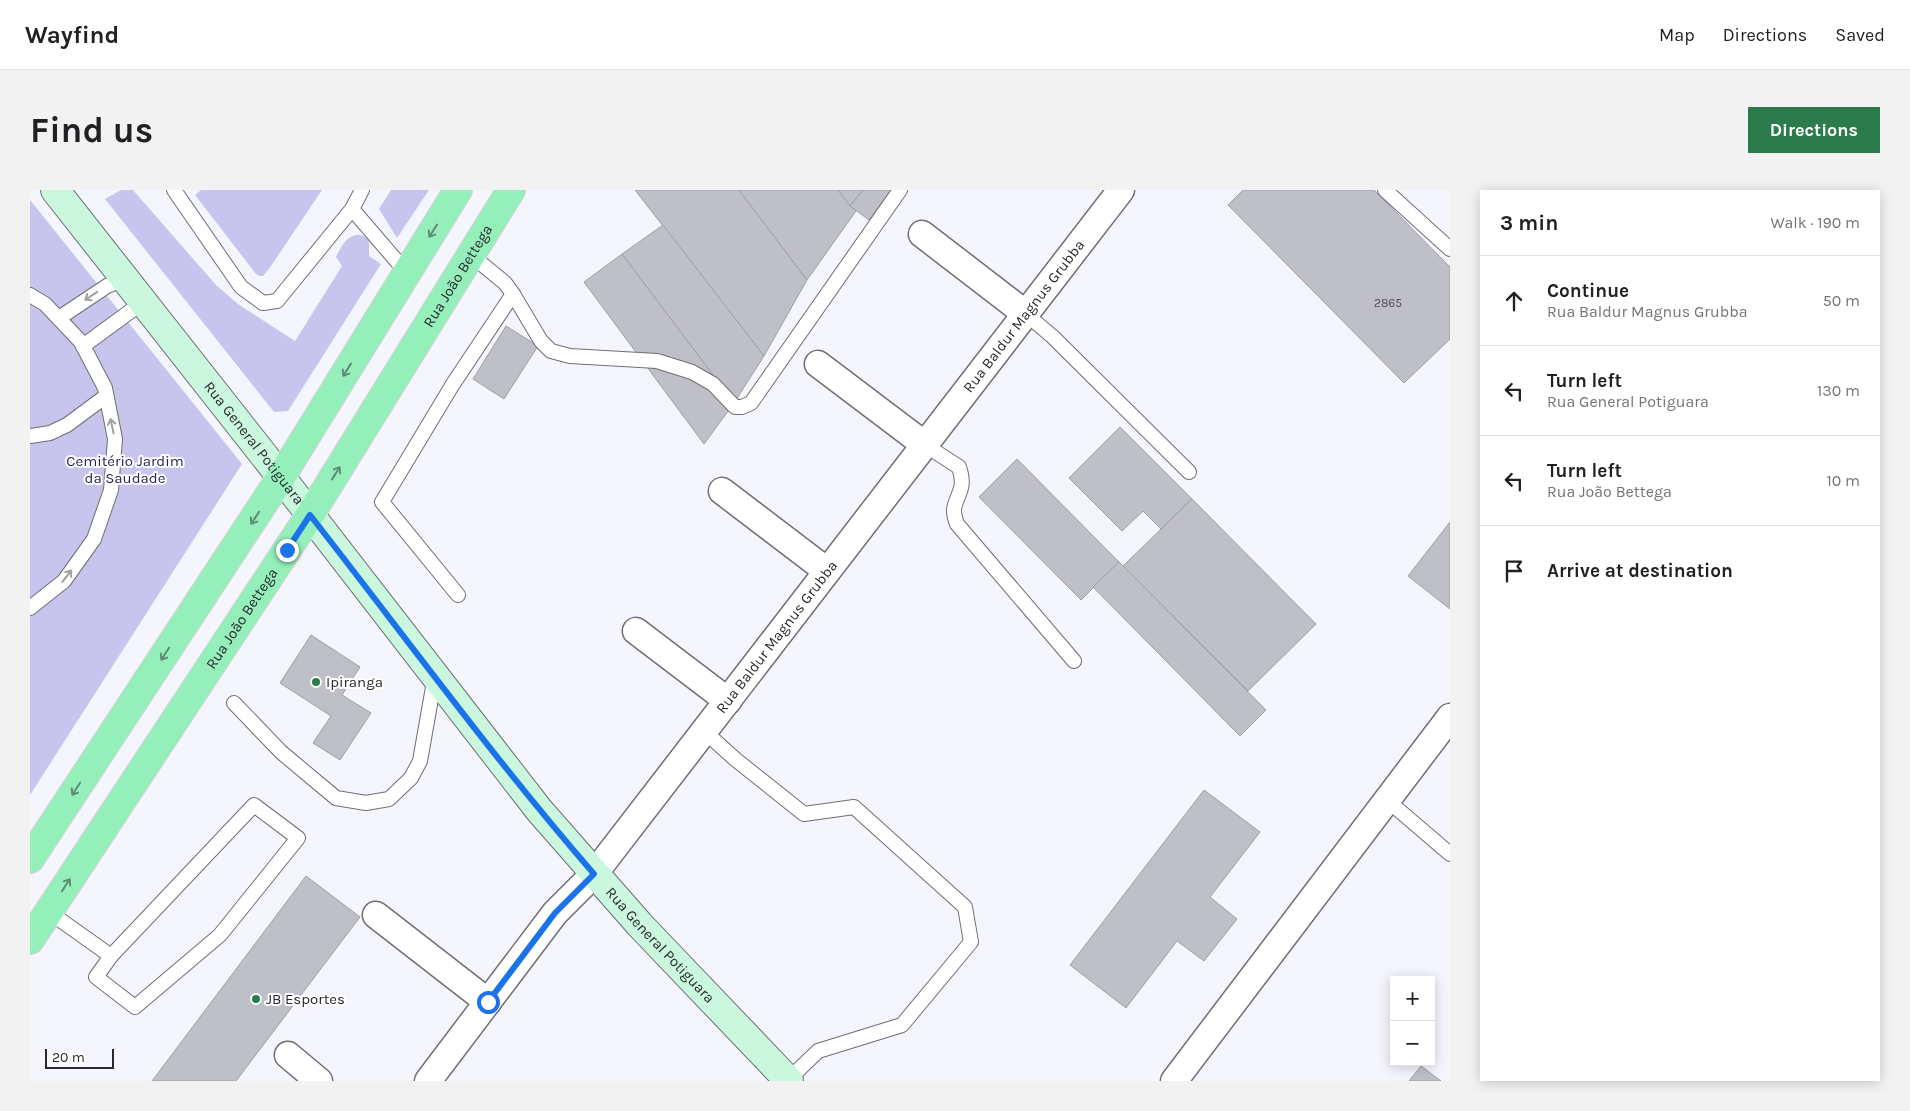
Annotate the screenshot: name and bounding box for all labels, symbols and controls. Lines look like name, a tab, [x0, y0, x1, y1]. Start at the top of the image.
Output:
text: Wayfind	[25, 21, 119, 49]
text: Map	[1659, 24, 1695, 46]
text: Directions	[1723, 24, 1807, 46]
text: Saved	[1835, 24, 1885, 46]
button: Directions	[1748, 107, 1880, 153]
text: Find us	[30, 110, 153, 151]
text: 3 min	[1500, 211, 1558, 235]
text: Walk · 190 m	[1771, 213, 1860, 232]
street label: Rua João Bettega	[419, 221, 496, 331]
one-way arrow	[427, 224, 437, 238]
street label: Rua Baldur Magnus Grubba	[959, 236, 1088, 396]
text: Continue	[1547, 280, 1629, 302]
icon: ahead	[1500, 287, 1528, 315]
one-way arrow	[84, 291, 98, 302]
text: 50 m	[1823, 291, 1860, 310]
house number: 2865	[1374, 296, 1402, 310]
text: Rua Baldur Magnus Grubba	[1547, 302, 1748, 321]
one-way arrow	[342, 362, 352, 376]
text: Turn left	[1547, 370, 1622, 392]
icon: left	[1500, 377, 1528, 405]
street label: Rua General Potiguara	[200, 378, 308, 508]
text: 130 m	[1817, 381, 1860, 400]
text: Rua General Potiguara	[1547, 392, 1709, 411]
one-way arrow	[107, 419, 117, 435]
park label: Cemitério Jardim da Saudade	[66, 452, 184, 487]
text: Turn left	[1547, 460, 1622, 482]
one-way arrow	[331, 467, 341, 481]
icon: left	[1500, 467, 1528, 495]
text: 10 m	[1826, 471, 1860, 490]
text: Rua João Bettega	[1547, 482, 1672, 501]
one-way arrow	[249, 511, 260, 525]
route end	[276, 539, 299, 562]
street label: Rua Baldur Magnus Grubba	[712, 557, 841, 717]
icon: arrive	[1500, 557, 1528, 585]
text: Arrive at destination	[1547, 560, 1733, 582]
street label: Rua João Bettega	[202, 565, 282, 672]
one-way arrow	[61, 570, 72, 583]
one-way arrow	[160, 646, 170, 660]
place label: Ipiranga	[326, 673, 383, 691]
marker: Ipiranga	[310, 676, 322, 688]
one-way arrow	[71, 782, 81, 796]
one-way arrow	[61, 878, 72, 892]
street label: Rua General Potiguara	[602, 883, 719, 1007]
map controls	[1390, 976, 1435, 1066]
button: +	[1390, 976, 1435, 1021]
place label: JB Esportes	[266, 990, 345, 1008]
route start	[477, 991, 500, 1014]
marker: JB Esportes	[250, 993, 262, 1005]
button: −	[1390, 1021, 1435, 1066]
scale bar	[45, 1046, 114, 1069]
text: 20 m	[52, 1049, 85, 1066]

